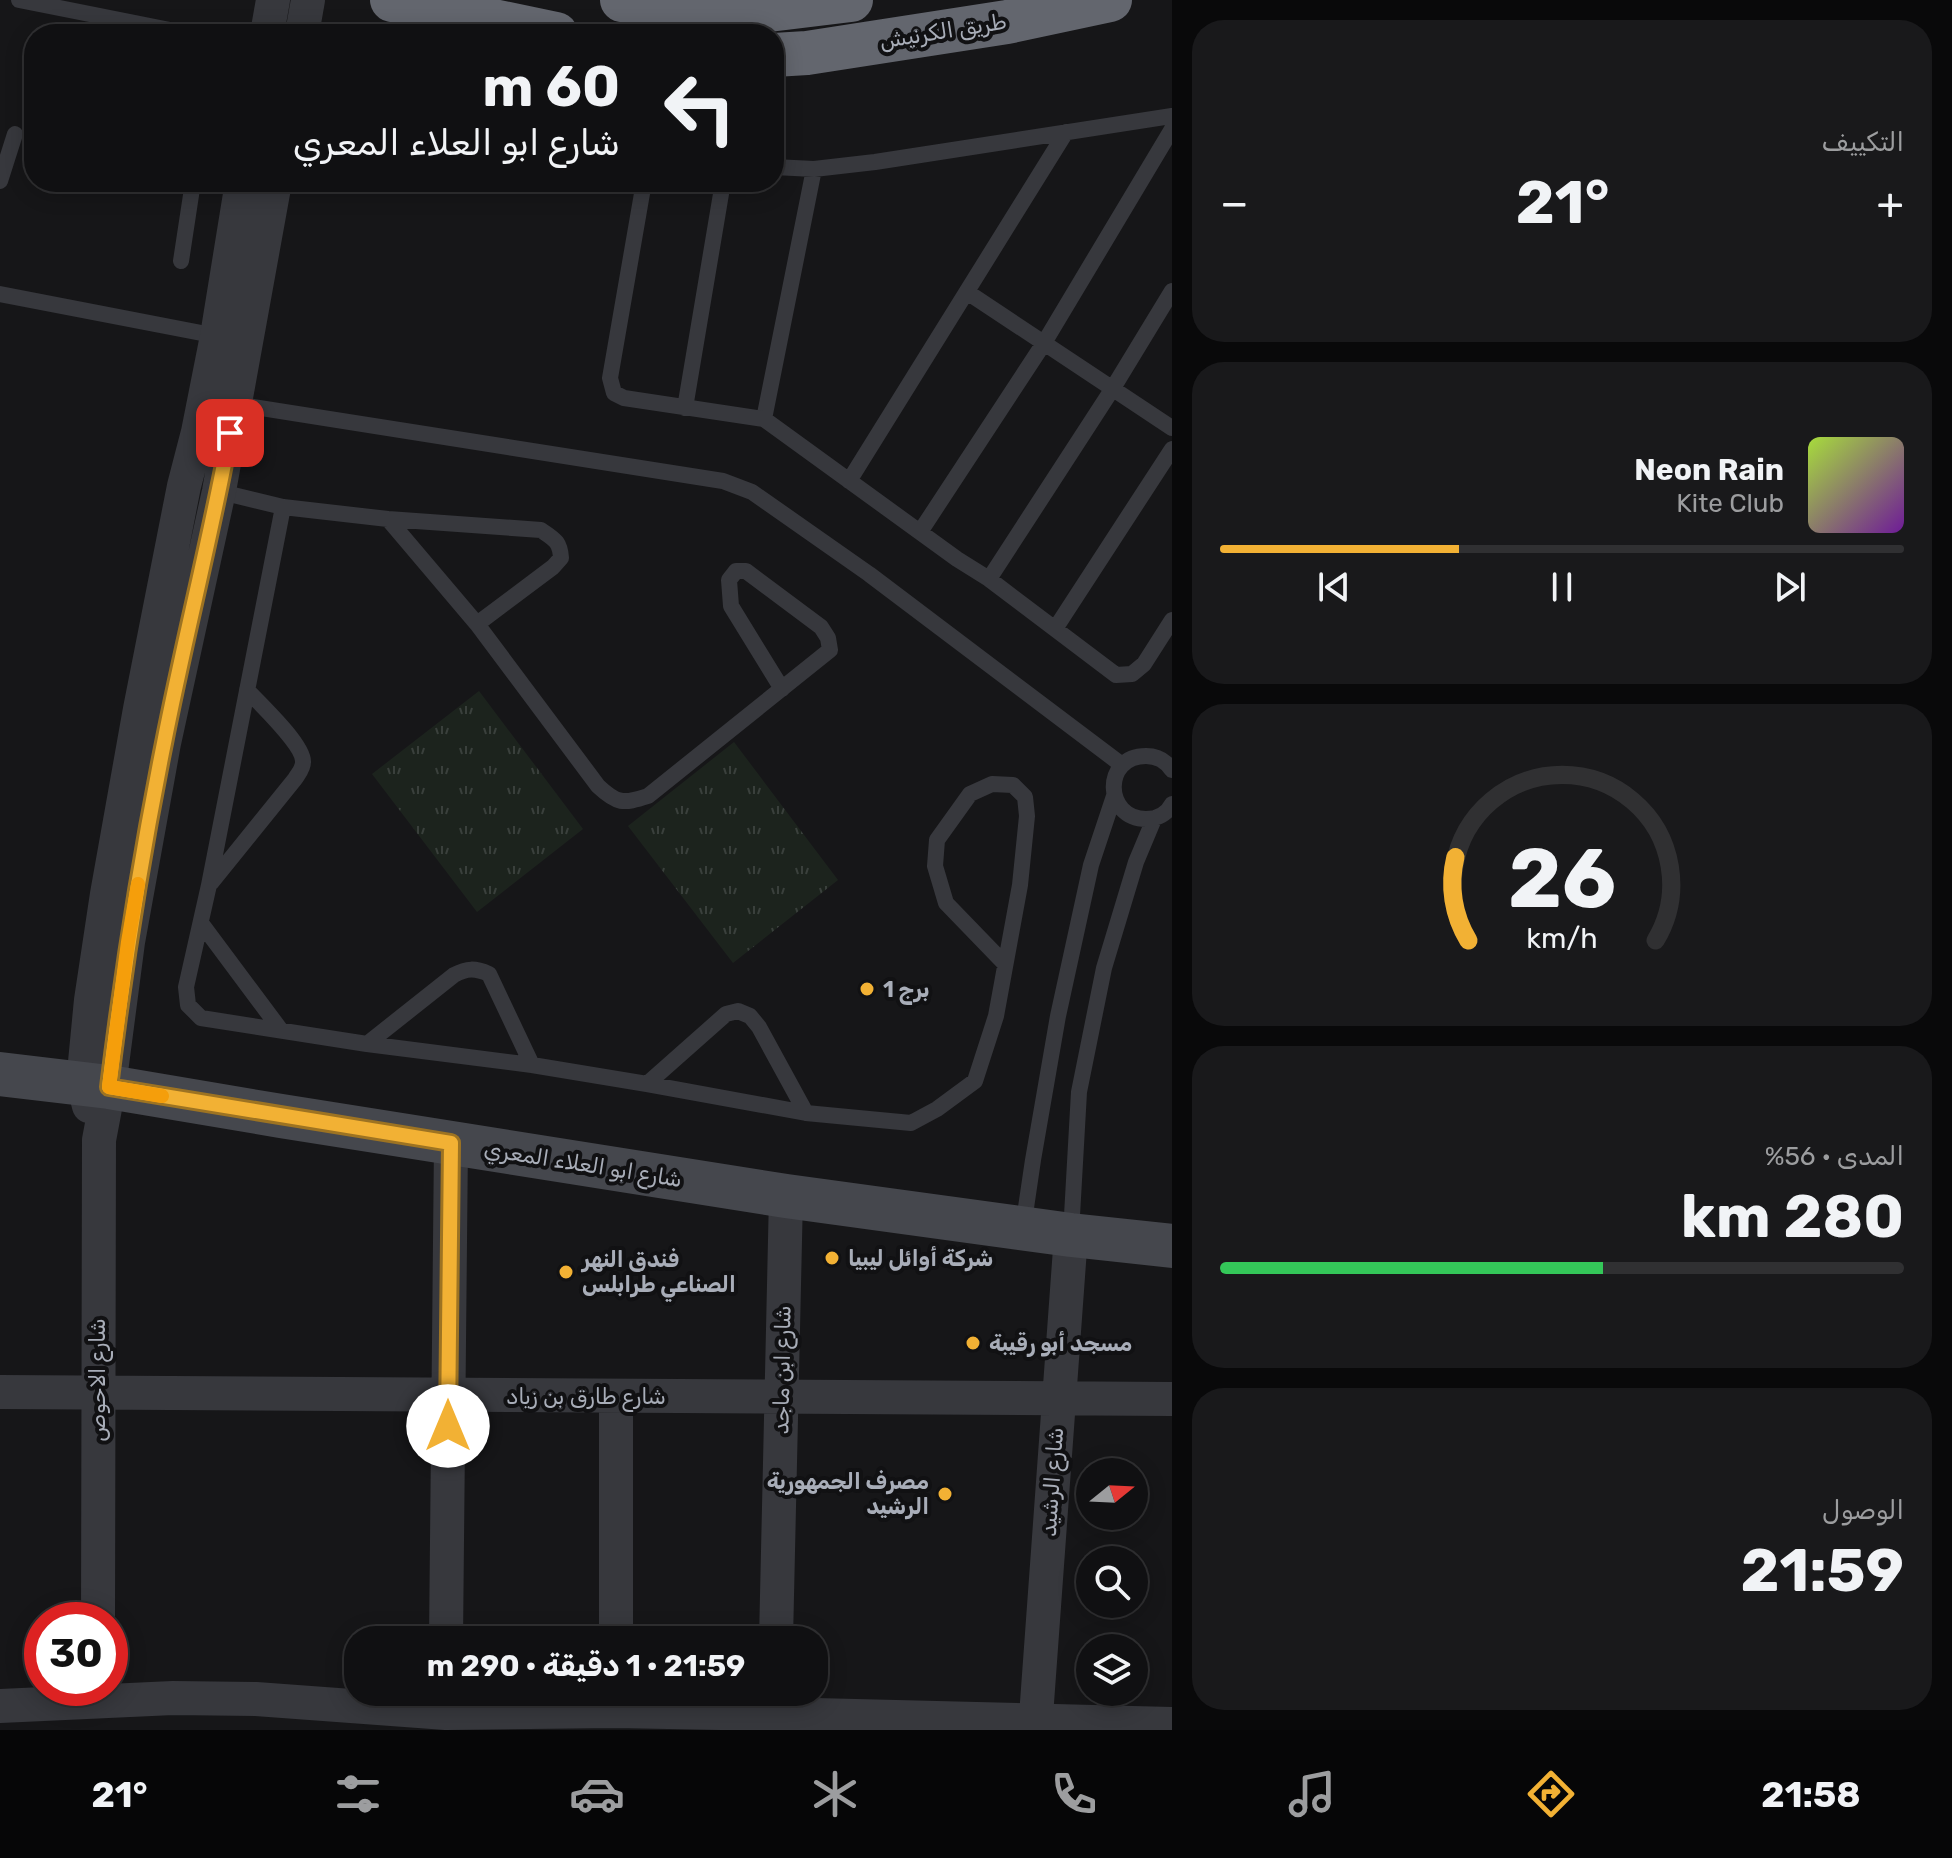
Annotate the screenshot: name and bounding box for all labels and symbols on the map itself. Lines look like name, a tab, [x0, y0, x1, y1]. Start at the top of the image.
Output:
street label: طريق الكرنيش	[878, 8, 1008, 54]
pin	[196, 399, 264, 467]
place label: برج 1	[883, 976, 930, 1005]
marker: برج 1	[858, 980, 876, 998]
street label: شارع ابو العلاء المعري	[482, 1135, 684, 1195]
place label: شركة أوائل ليبيا	[848, 1245, 993, 1272]
place label: فندق النهر الصناعي طرابلس	[580, 1246, 736, 1302]
marker: شركة أوائل ليبيا	[823, 1249, 841, 1267]
marker: فندق النهر الصناعي طرابلس	[557, 1263, 575, 1281]
street label: شارع ابن ماجد	[767, 1305, 799, 1435]
street label: شارع الاحوص	[84, 1318, 113, 1442]
place label: مسجد أبو رقيبة	[989, 1330, 1132, 1357]
marker: مسجد أبو رقيبة	[964, 1334, 982, 1352]
street label: شارع طارق بن زياد	[506, 1383, 666, 1412]
position arrow	[406, 1384, 490, 1468]
street label: شارع الرشيد	[1035, 1426, 1071, 1538]
north arrow	[1076, 1458, 1148, 1530]
place label: مصرف الجمهورية الرشيد	[767, 1468, 929, 1520]
marker: مصرف الجمهورية الرشيد	[936, 1485, 954, 1503]
speed limit sign: 30	[24, 1602, 128, 1706]

